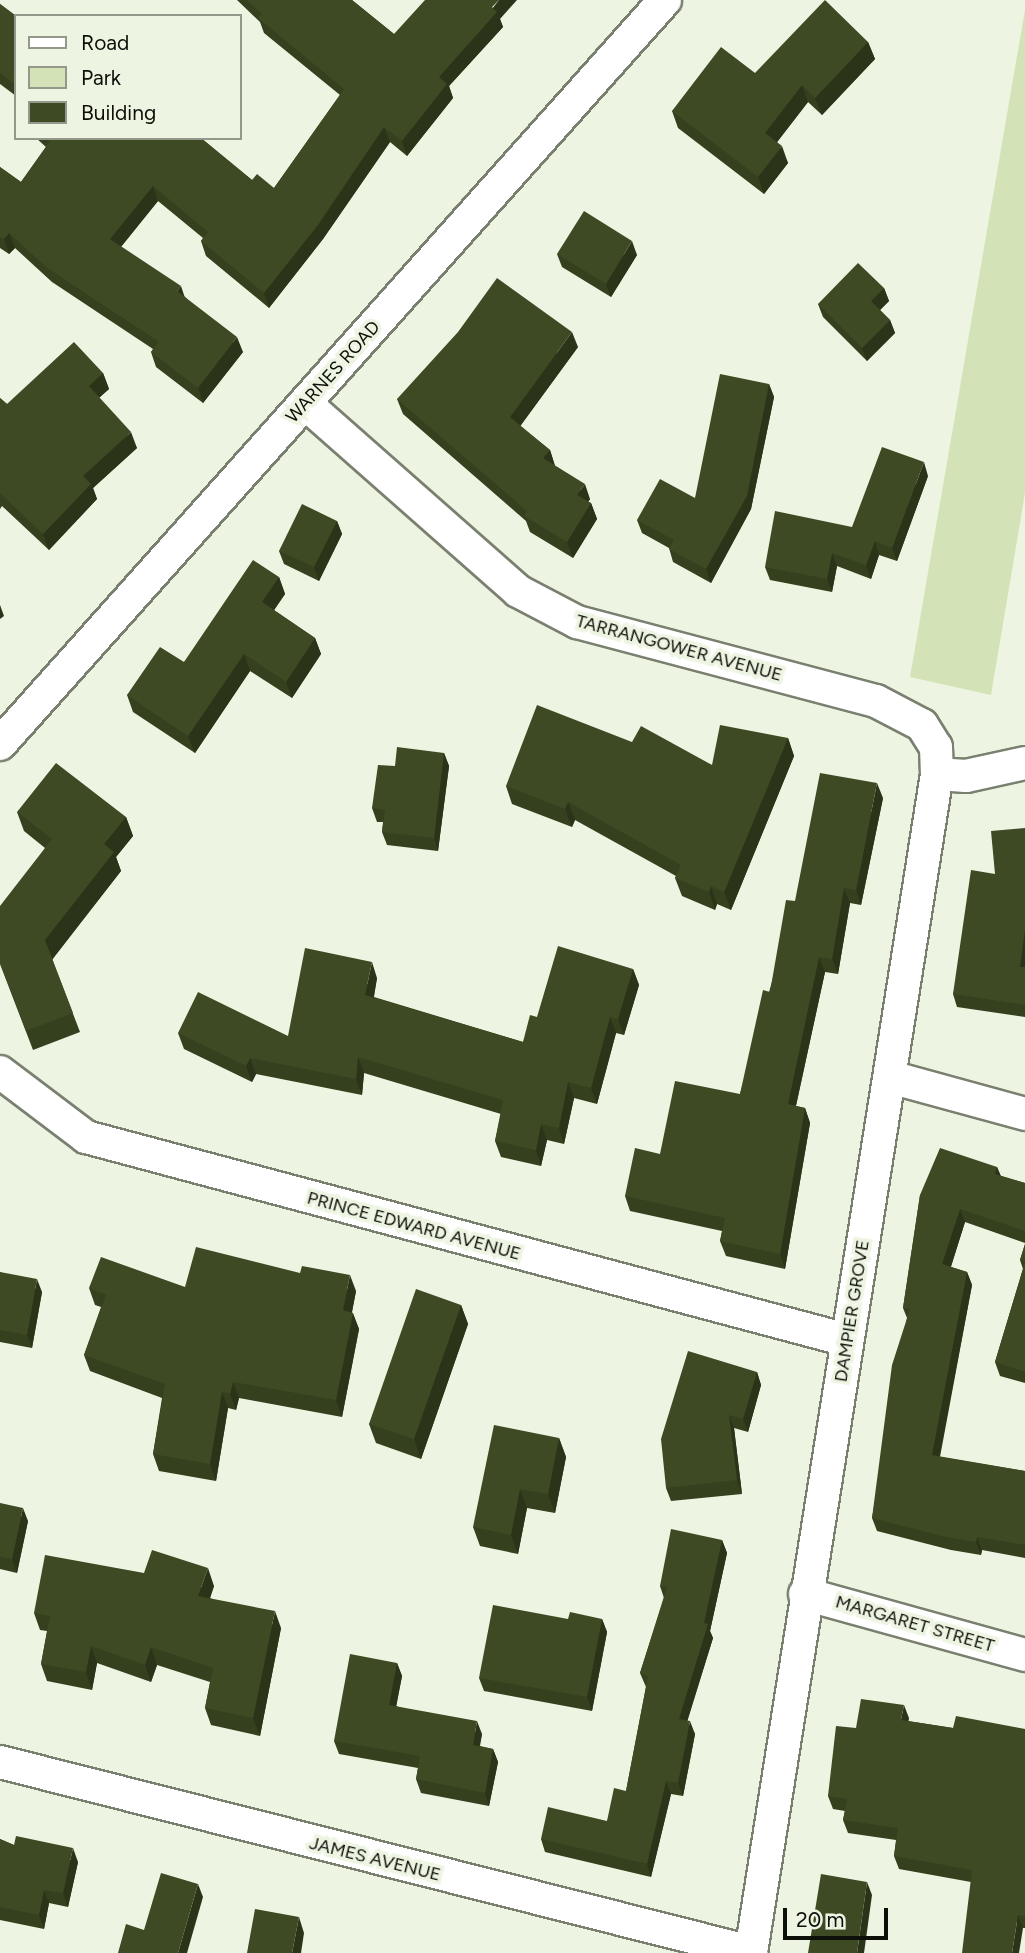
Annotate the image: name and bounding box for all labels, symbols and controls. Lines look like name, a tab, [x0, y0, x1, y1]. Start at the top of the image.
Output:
legend	[14, 14, 242, 140]
text: Road	[81, 30, 129, 55]
text: Park	[81, 65, 121, 90]
text: Building	[81, 100, 156, 125]
street label: WARNES ROAD	[281, 316, 385, 428]
street label: TARRANGOWER AVENUE	[574, 610, 784, 686]
street label: PRINCE EDWARD AVENUE	[305, 1187, 523, 1265]
street label: DAMPIER GROVE	[830, 1239, 874, 1383]
street label: MARGARET STREET	[833, 1591, 997, 1657]
street label: JAMES AVENUE	[307, 1832, 443, 1886]
scale bar	[787, 1894, 892, 1938]
text: 20 m	[796, 1907, 844, 1932]

